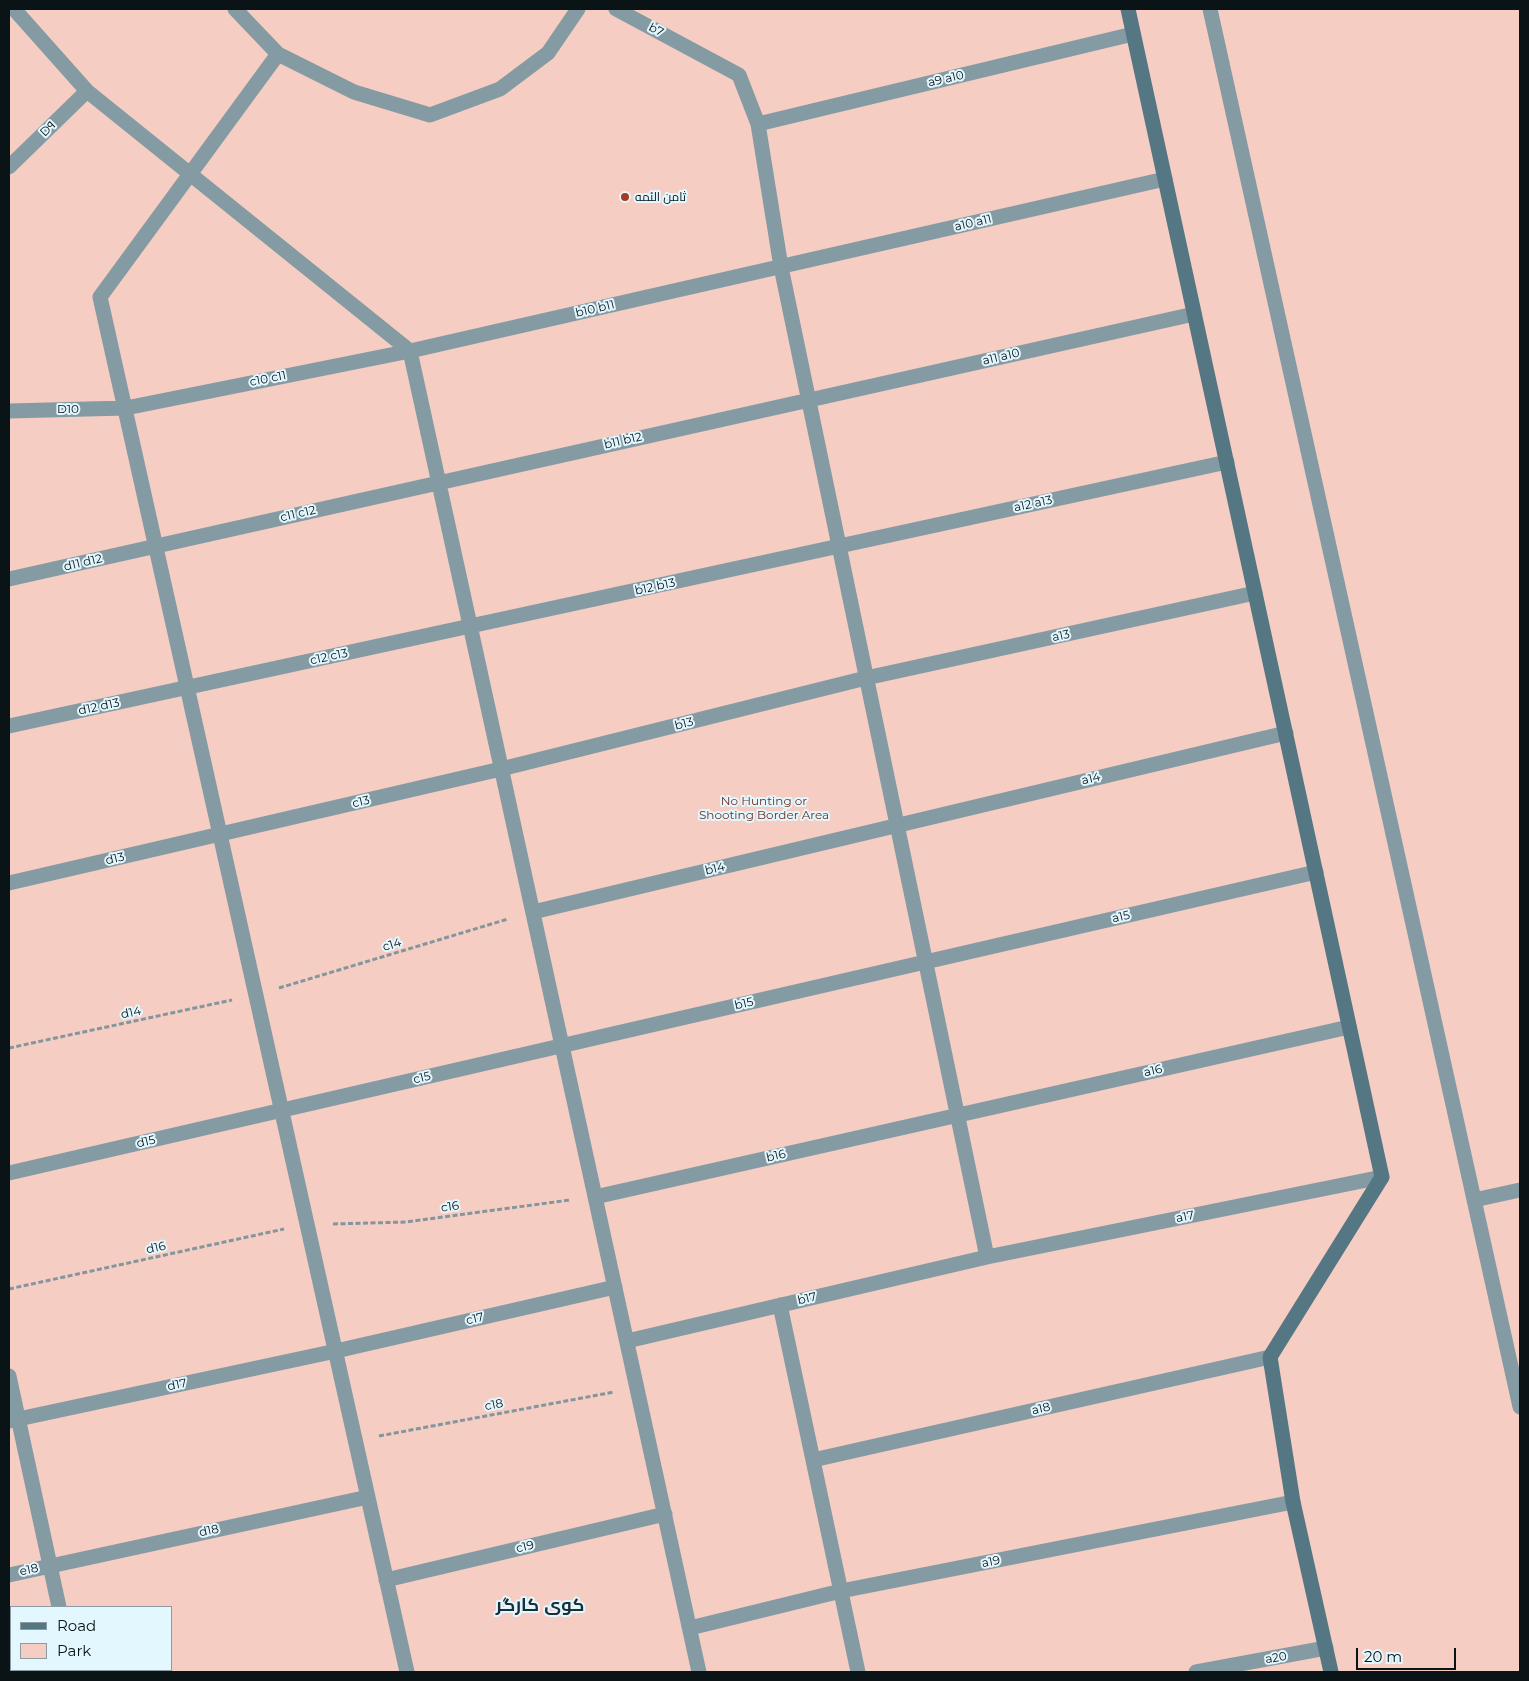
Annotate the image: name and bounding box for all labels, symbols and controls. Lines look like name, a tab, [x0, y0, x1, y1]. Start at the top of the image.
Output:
street label: b7	[646, 20, 666, 40]
street label: a9 a10	[927, 68, 965, 90]
street label: D۹	[37, 118, 59, 140]
place label: ثامن الئمه	[635, 190, 686, 204]
marker: ثامن الئمه	[619, 191, 631, 203]
street label: a10 a11	[953, 212, 993, 234]
street label: b10 b11	[574, 298, 616, 320]
street label: a11 a10	[981, 346, 1021, 368]
street label: c10 c11	[248, 368, 288, 390]
street label: D10	[57, 402, 79, 416]
street label: b11 b12	[603, 430, 643, 452]
street label: a12 a13	[1012, 493, 1054, 515]
street label: c11 c12	[279, 503, 317, 525]
street label: d11 d12	[62, 552, 104, 574]
street label: b12 b13	[633, 576, 677, 598]
street label: a13	[1051, 627, 1071, 645]
street label: c12 c13	[309, 646, 349, 668]
street label: d12 d13	[77, 696, 121, 718]
street label: b13	[673, 715, 695, 733]
street label: a14	[1080, 770, 1102, 788]
street label: c13	[351, 793, 371, 811]
park label: No Hunting or Shooting Border Area	[699, 794, 829, 822]
street label: d13	[104, 850, 126, 868]
street label: b14	[704, 860, 726, 878]
street label: a15	[1111, 908, 1131, 926]
street label: c14	[381, 935, 403, 955]
street label: b15	[733, 995, 755, 1013]
street label: d14	[120, 1004, 142, 1022]
street label: a16	[1142, 1062, 1164, 1080]
street label: c15	[412, 1069, 432, 1087]
street label: d15	[135, 1133, 157, 1151]
street label: b16	[765, 1147, 787, 1165]
street label: c16	[440, 1199, 460, 1215]
street label: a17	[1175, 1208, 1195, 1226]
street label: d16	[145, 1239, 167, 1257]
street label: b17	[796, 1290, 818, 1308]
street label: c17	[465, 1310, 485, 1328]
street label: d17	[166, 1376, 188, 1394]
street label: c18	[484, 1396, 504, 1414]
street label: a18	[1030, 1400, 1052, 1418]
street label: d18	[198, 1522, 220, 1540]
street label: c19	[515, 1538, 535, 1556]
street label: a19	[981, 1553, 1001, 1571]
street label: e18	[18, 1561, 40, 1579]
district label: کوی کارگر	[496, 1595, 584, 1617]
legend	[10, 1606, 172, 1671]
text: Road	[57, 1616, 96, 1635]
scale bar	[1359, 1638, 1459, 1670]
text: Park	[57, 1641, 91, 1660]
text: 20 m	[1364, 1647, 1402, 1666]
street label: a20	[1264, 1649, 1288, 1667]

